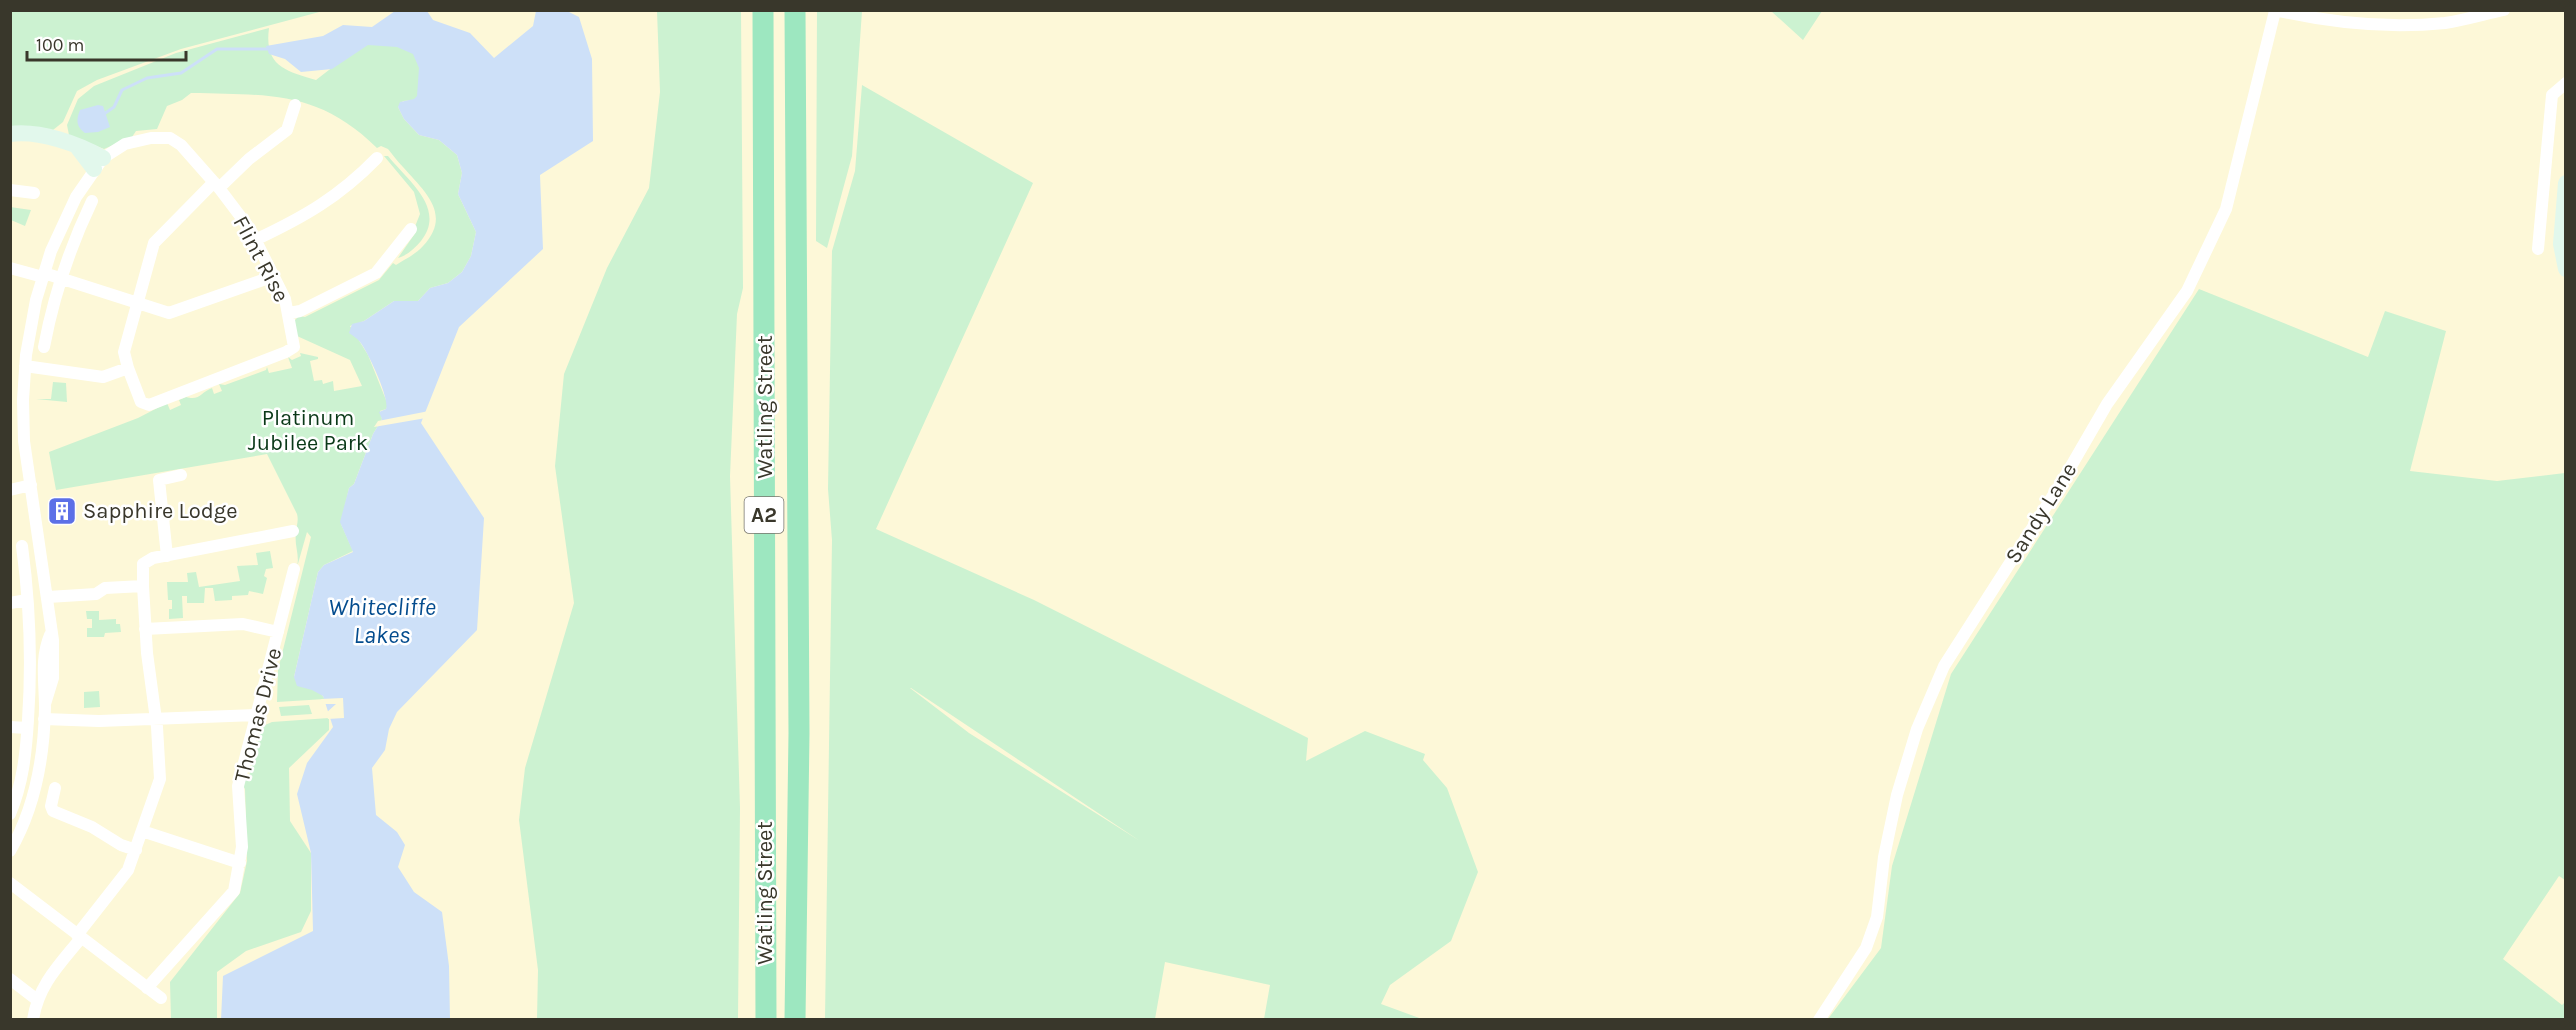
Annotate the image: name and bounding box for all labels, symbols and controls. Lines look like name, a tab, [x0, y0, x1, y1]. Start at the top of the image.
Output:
scale bar	[27, 24, 186, 62]
text: 100 m	[36, 34, 84, 56]
street label: Flint Rise	[227, 211, 295, 307]
street label: Watling Street	[752, 335, 778, 479]
park label: Platinum Jubilee Park	[248, 405, 368, 456]
street label: Sandy Lane	[2000, 458, 2082, 568]
building icon: Sapphire Lodge	[46, 495, 78, 527]
road number: A2	[744, 497, 783, 533]
place label: Sapphire Lodge	[83, 498, 238, 524]
water label: Whitecliffe Lakes	[328, 593, 436, 649]
street label: Thomas Drive	[229, 645, 287, 785]
street label: Watling Street	[752, 821, 778, 965]

